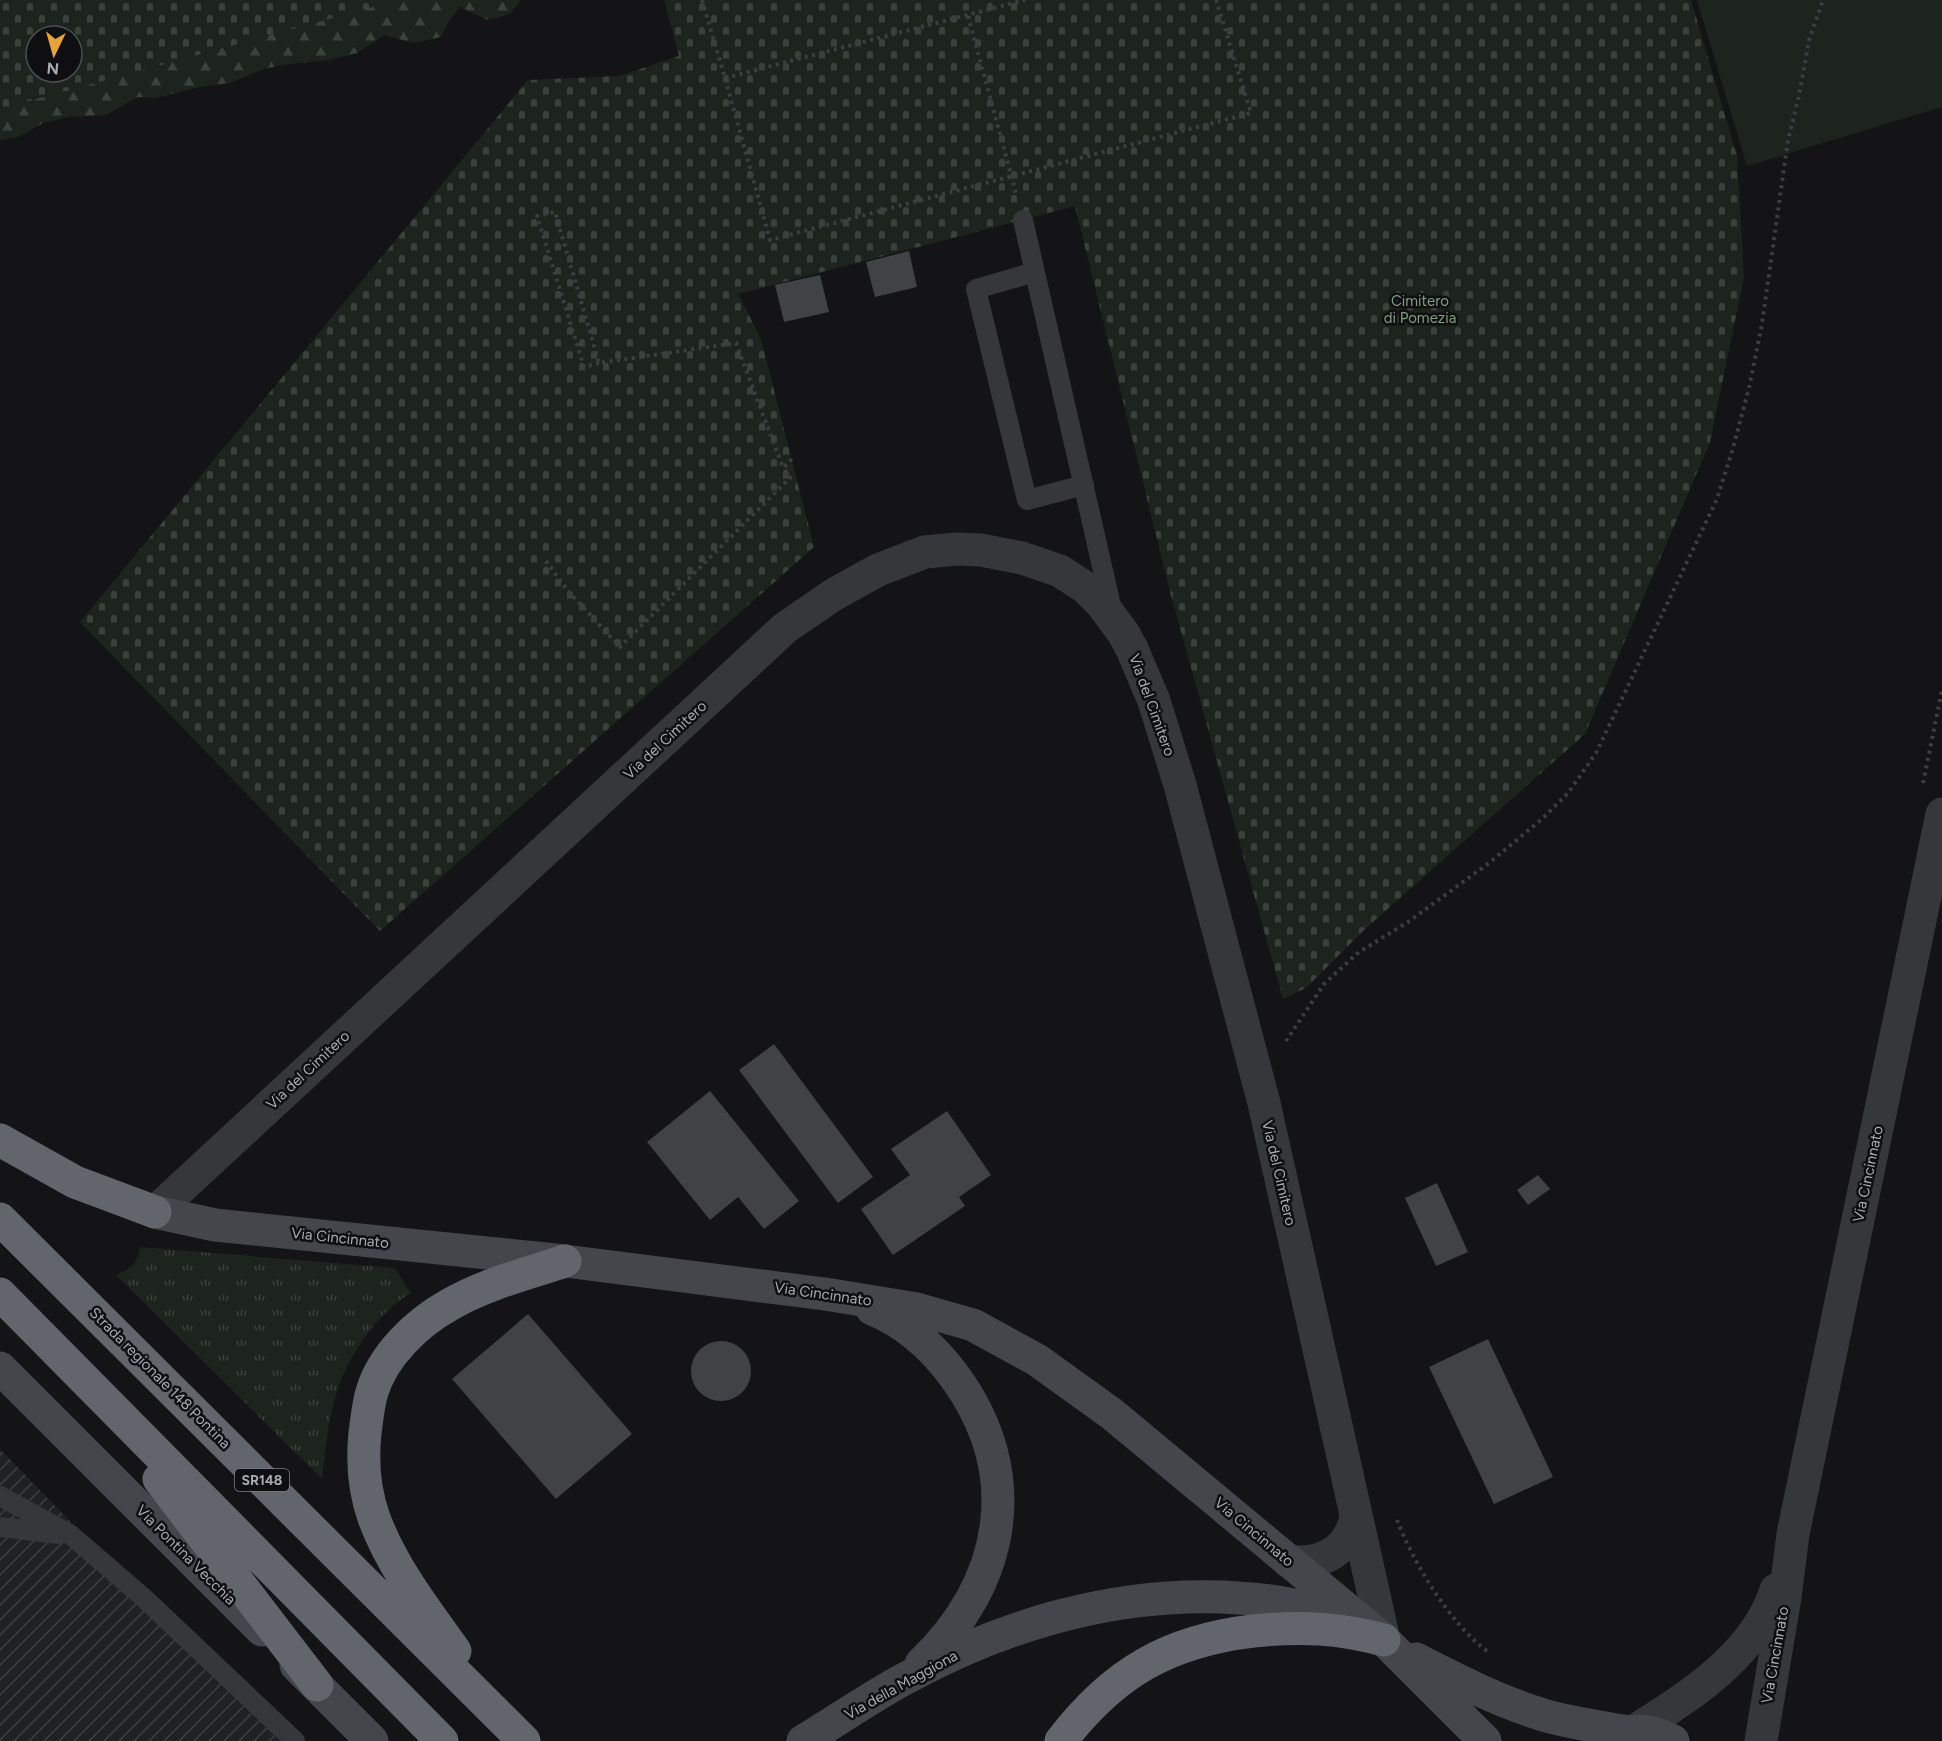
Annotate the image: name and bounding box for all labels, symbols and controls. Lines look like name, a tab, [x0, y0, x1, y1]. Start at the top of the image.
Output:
north arrow	[24, 24, 84, 84]
text: N	[46, 58, 60, 78]
park label: Cimitero di Pomezia	[1384, 292, 1456, 327]
street label: Via del Cimitero	[1125, 651, 1179, 759]
street label: Via del Cimitero	[620, 697, 711, 783]
street label: Via del Cimitero	[263, 1027, 354, 1113]
street label: Via del Cimitero	[1258, 1119, 1300, 1228]
street label: Via Cincinnato	[1849, 1124, 1887, 1224]
street label: Via Cincinnato	[290, 1224, 390, 1252]
street label: Via Cincinnato	[773, 1278, 873, 1310]
street label: Strada regionale 148 Pontina	[86, 1304, 234, 1452]
road number: SR148	[235, 1469, 289, 1491]
street label: Via Cincinnato	[1211, 1494, 1298, 1571]
street label: Via Pontina Vecchia	[132, 1501, 240, 1609]
street label: Via Cincinnato	[1758, 1605, 1792, 1705]
street label: Via della Maggiona	[841, 1647, 961, 1723]

